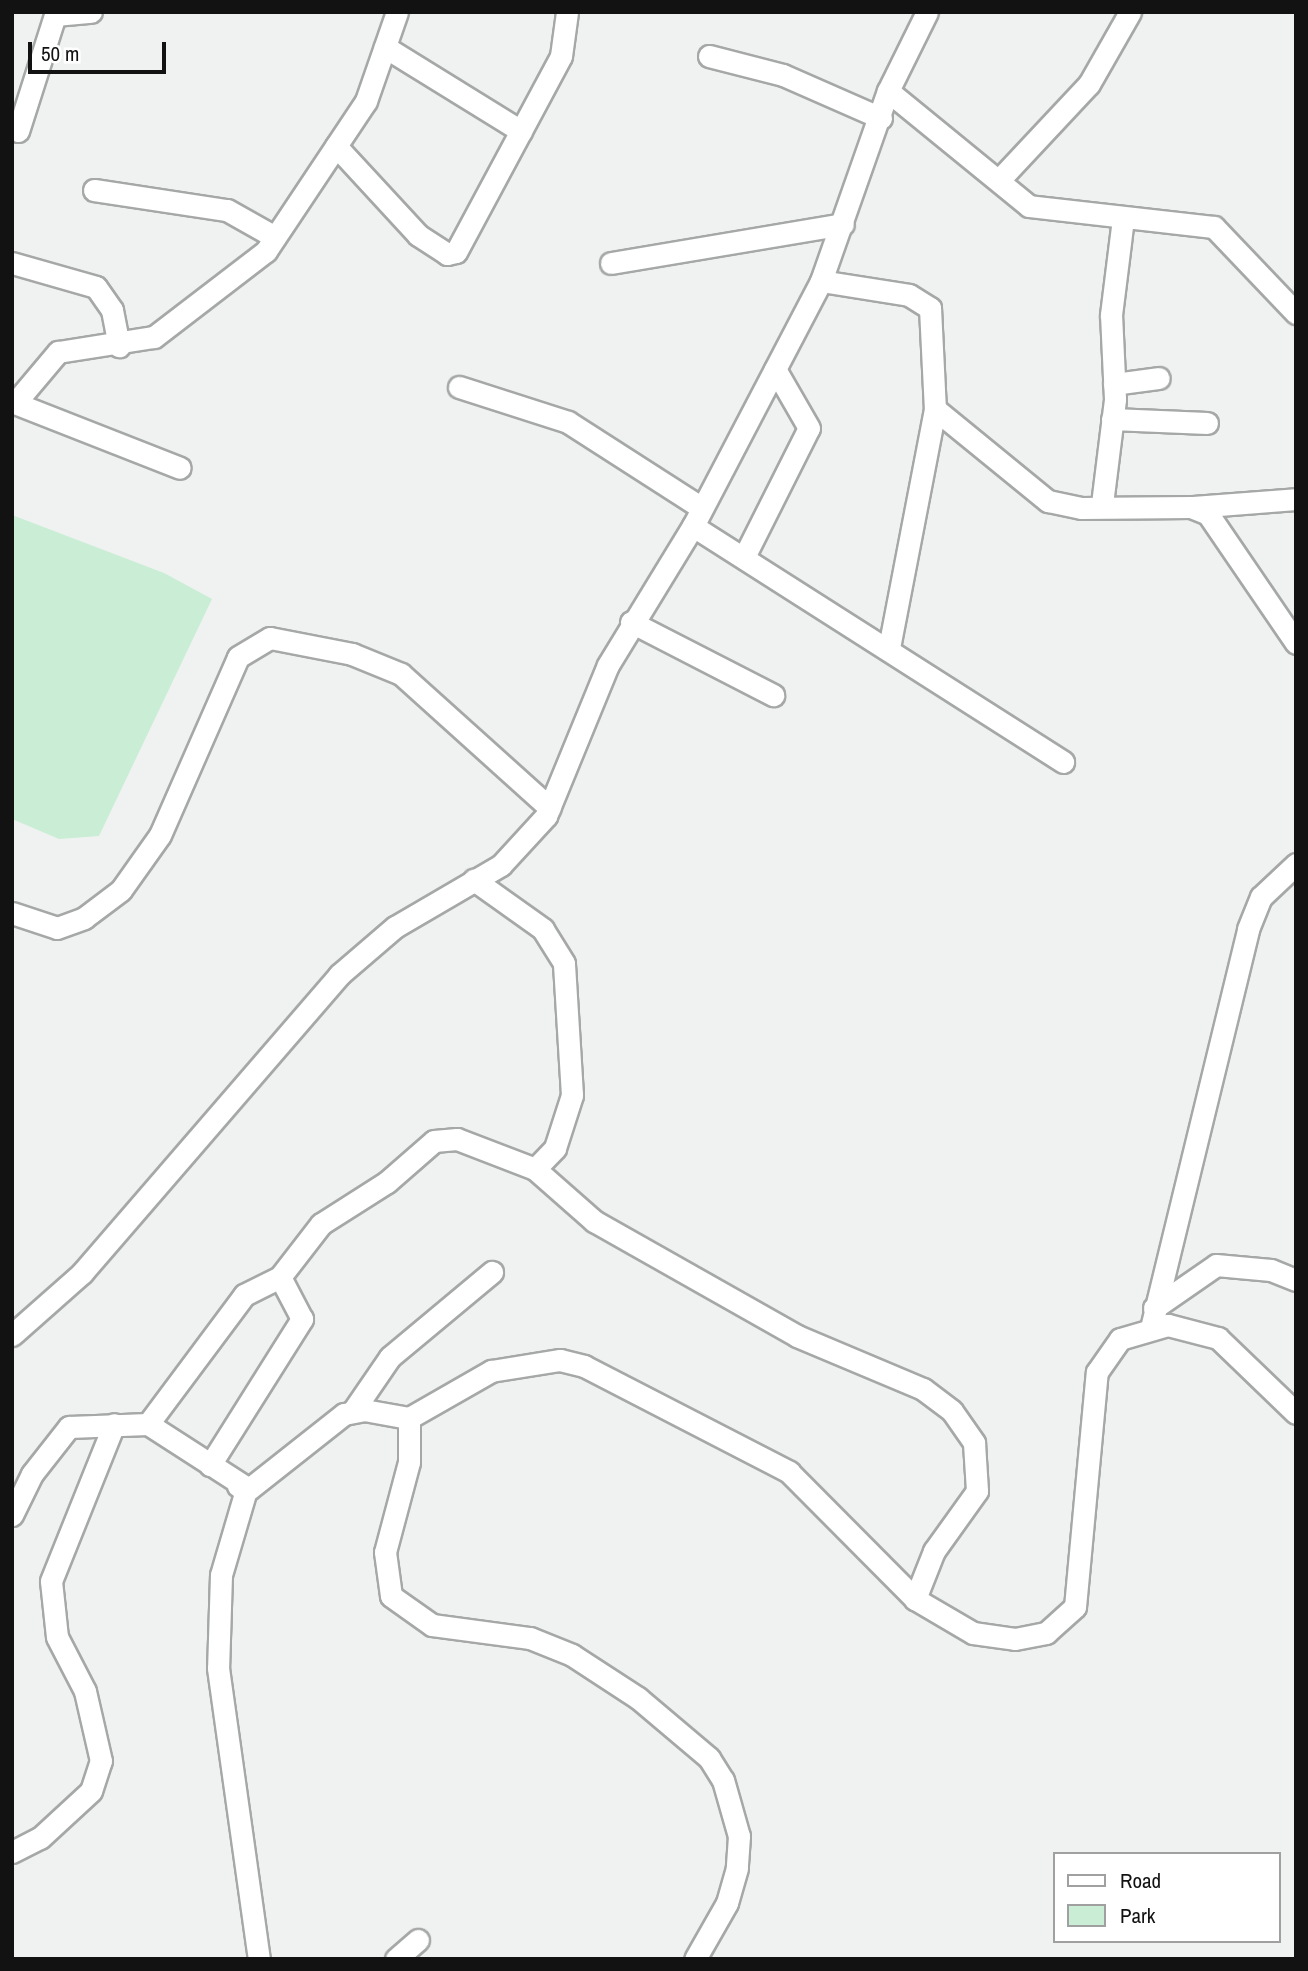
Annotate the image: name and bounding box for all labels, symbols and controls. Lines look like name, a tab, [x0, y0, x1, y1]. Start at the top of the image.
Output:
scale bar	[32, 28, 170, 72]
text: 50 m	[41, 39, 79, 68]
legend	[1052, 1852, 1280, 1943]
text: Road	[1120, 1866, 1161, 1895]
text: Park	[1120, 1901, 1155, 1930]

